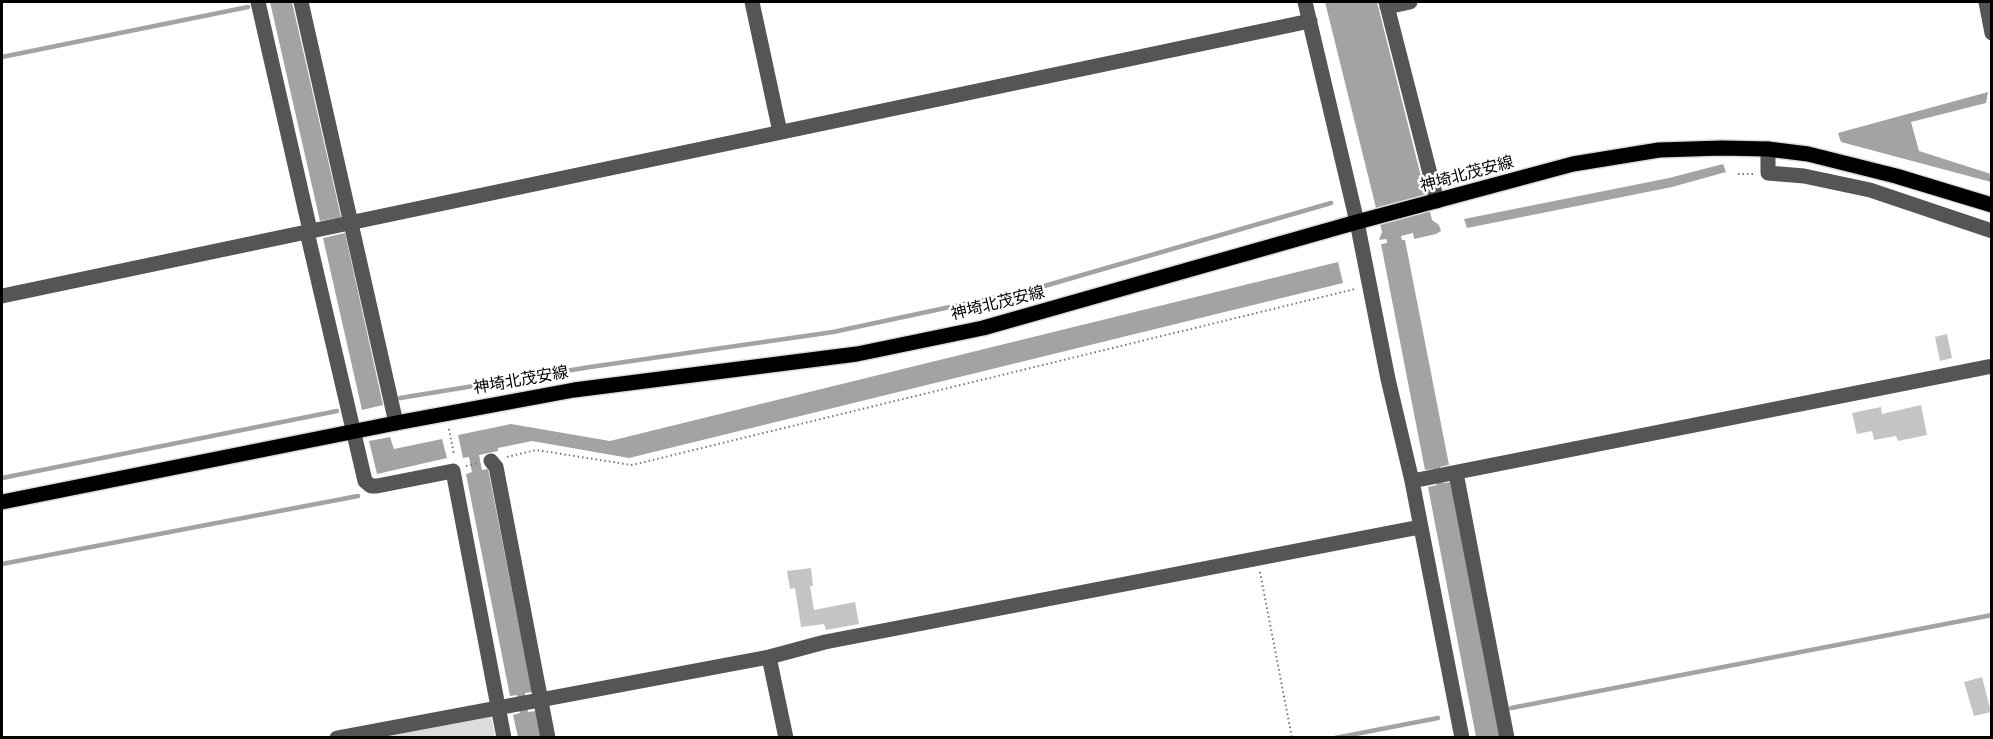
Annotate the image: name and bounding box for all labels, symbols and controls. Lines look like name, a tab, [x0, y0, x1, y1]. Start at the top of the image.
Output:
street label: 神埼北茂安線	[1418, 153, 1516, 197]
street label: 神埼北茂安線	[949, 283, 1047, 325]
street label: 神埼北茂安線	[472, 363, 570, 399]

